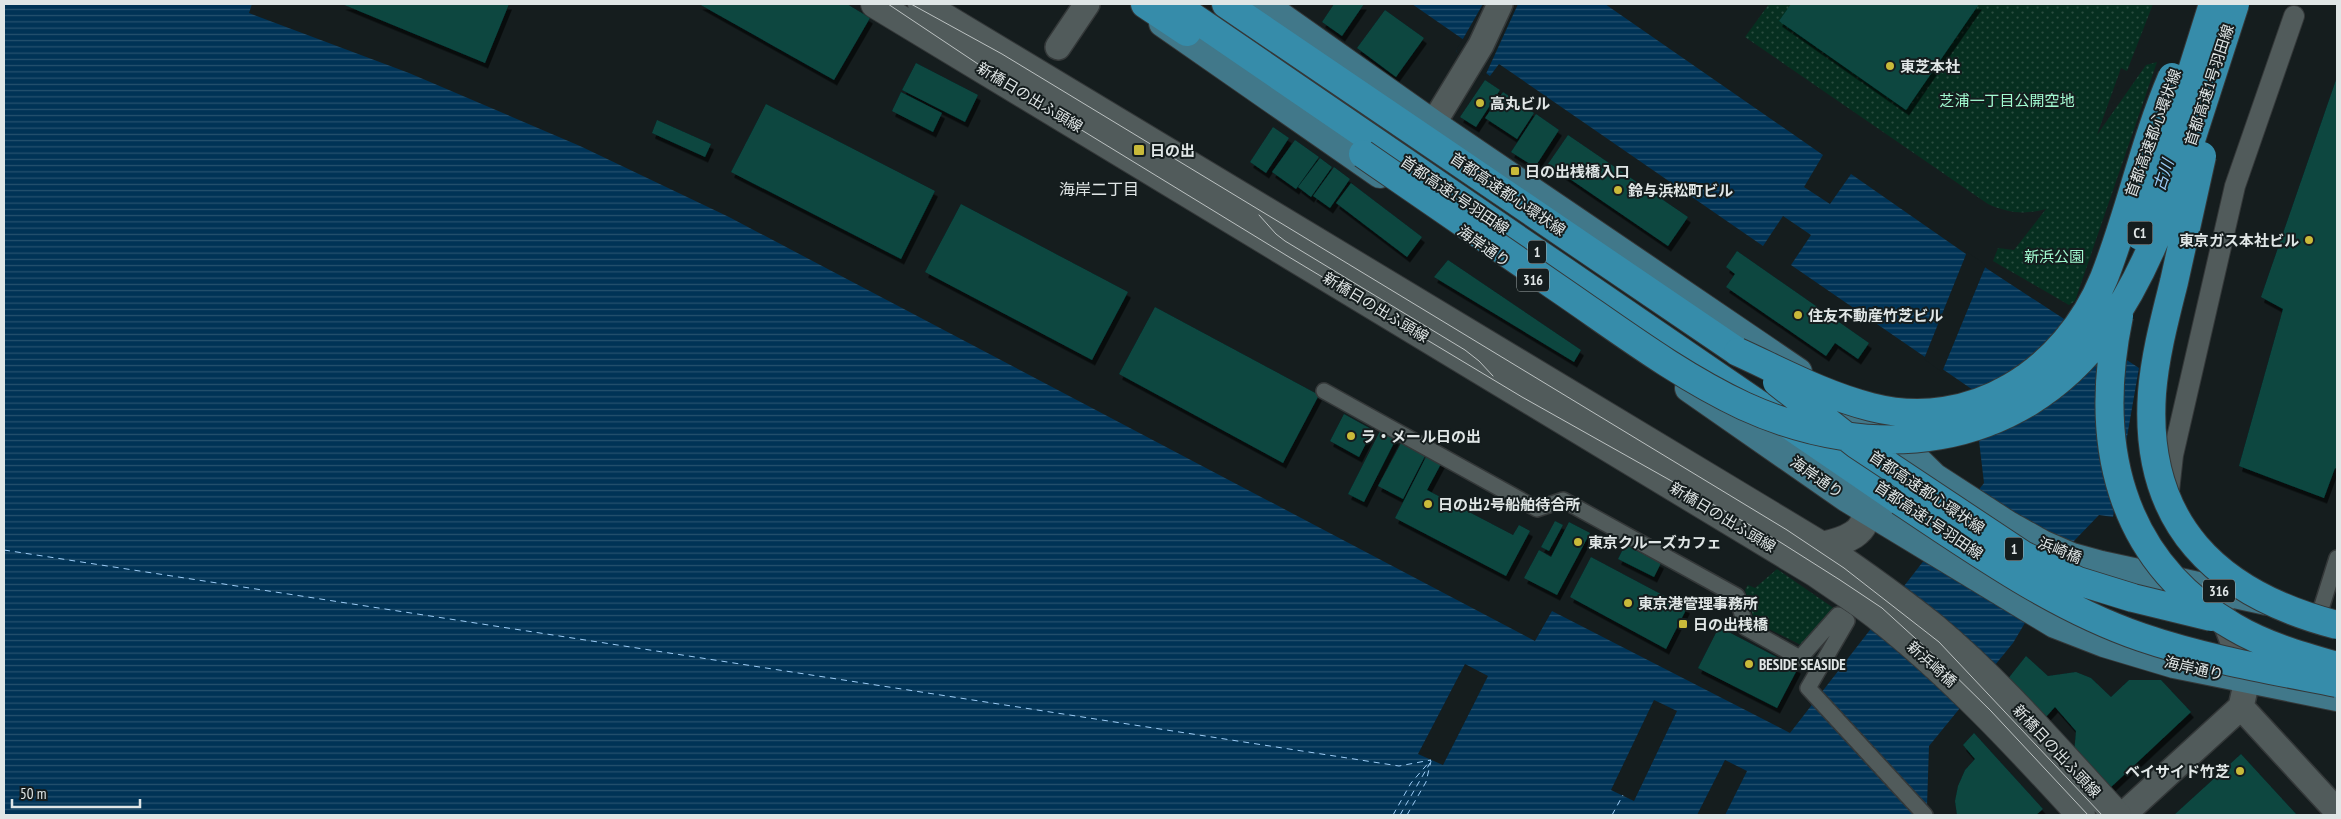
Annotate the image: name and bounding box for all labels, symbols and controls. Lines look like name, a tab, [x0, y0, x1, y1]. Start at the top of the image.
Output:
street label: 首都高速1号羽田線	[2180, 22, 2238, 148]
place label: 東芝本社	[1900, 57, 1960, 76]
street label: 新橋日の出ふ頭線	[974, 58, 1086, 136]
marker: 東芝本社	[1884, 60, 1896, 72]
street label: 首都高速都心環状線	[2121, 66, 2185, 200]
park label: 芝浦一丁目公開空地	[1939, 91, 2075, 110]
place label: 高丸ビル	[1490, 94, 1550, 113]
marker: 高丸ビル	[1474, 97, 1486, 109]
place label: 日の出	[1150, 141, 1195, 160]
marker: 日の出	[1132, 143, 1146, 157]
street label: 首都高速都心環状線	[1447, 148, 1569, 240]
street label: 首都高速1号羽田線	[1397, 152, 1513, 238]
water label: 古川	[2149, 155, 2178, 193]
place label: 日の出桟橋入口	[1525, 162, 1630, 181]
marker: 日の出桟橋入口	[1509, 165, 1521, 177]
district label: 海岸二丁目	[1059, 179, 1139, 199]
place label: 鈴与浜松町ビル	[1628, 181, 1733, 200]
marker: 鈴与浜松町ビル	[1612, 184, 1624, 196]
street label: 海岸通り	[1454, 221, 1514, 271]
road number: C1	[2128, 222, 2152, 244]
place label: 東京ガス本社ビル	[2179, 231, 2299, 250]
marker: 東京ガス本社ビル	[2303, 234, 2315, 246]
road number: 1	[1528, 240, 1546, 264]
park label: 新浜公園	[2024, 247, 2084, 266]
street label: 新橋日の出ふ頭線	[1320, 268, 1432, 346]
road number: 316	[1517, 268, 1549, 292]
place label: 住友不動産竹芝ビル	[1808, 306, 1943, 325]
marker: 住友不動産竹芝ビル	[1792, 309, 1804, 321]
place label: ラ・メール日の出	[1361, 427, 1481, 446]
marker: ラ・メール日の出	[1345, 430, 1357, 442]
street label: 首都高速都心環状線	[1866, 446, 1988, 538]
street label: 海岸通り	[1787, 452, 1847, 502]
street label: 首都高速1号羽田線	[1871, 477, 1987, 563]
street label: 新橋日の出ふ頭線	[1667, 478, 1779, 556]
place label: 日の出2号船舶待合所	[1438, 495, 1580, 514]
marker: 日の出2号船舶待合所	[1422, 498, 1434, 510]
place label: 東京クルーズカフェ	[1588, 533, 1722, 552]
street label: 浜崎橋	[2036, 533, 2084, 567]
marker: 東京クルーズカフェ	[1572, 536, 1584, 548]
road number: 1	[2005, 538, 2023, 560]
road number: 316	[2203, 580, 2235, 602]
place label: 東京港管理事務所	[1638, 594, 1758, 613]
marker: 東京港管理事務所	[1622, 597, 1634, 609]
place label: 日の出桟橋	[1693, 615, 1769, 634]
marker: 日の出桟橋	[1677, 618, 1689, 630]
street label: 新浜崎橋	[1903, 637, 1961, 691]
street label: 海岸通り	[2163, 652, 2225, 684]
place label: BESIDE SEASIDE	[1759, 655, 1846, 674]
marker: BESIDE SEASIDE	[1743, 658, 1755, 670]
street label: 新橋日の出ふ頭線	[2009, 701, 2105, 801]
place label: ベイサイド竹芝	[2125, 762, 2230, 781]
marker: ベイサイド竹芝	[2234, 765, 2246, 777]
scale bar	[12, 776, 140, 808]
text: 50 m	[20, 784, 46, 803]

